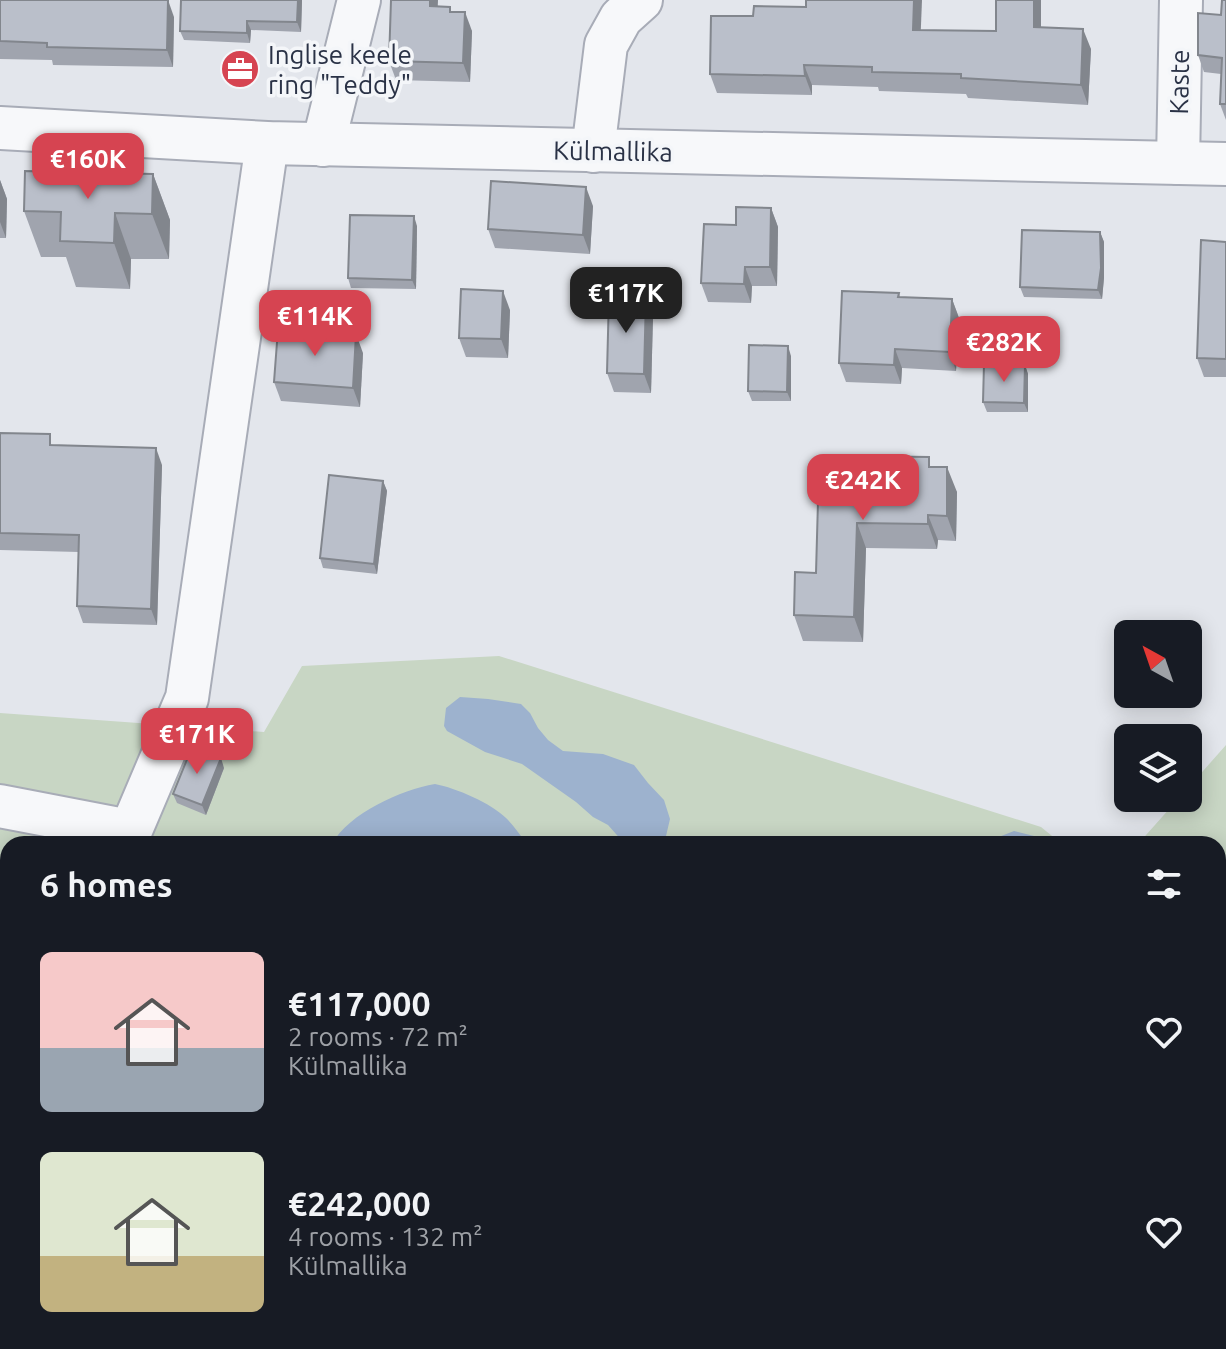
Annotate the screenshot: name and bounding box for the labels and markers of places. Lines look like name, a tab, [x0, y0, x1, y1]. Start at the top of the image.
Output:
place label: Inglise keele ring "Teddy"	[268, 40, 412, 99]
office icon: Inglise keele ring "Teddy"	[219, 48, 261, 90]
pin: €160K	[32, 133, 144, 201]
pin: €117K	[570, 267, 682, 335]
pin: €114K	[259, 290, 371, 358]
pin: €282K	[948, 316, 1060, 384]
pin: €242K	[807, 454, 919, 522]
pin: €171K	[141, 708, 253, 776]

